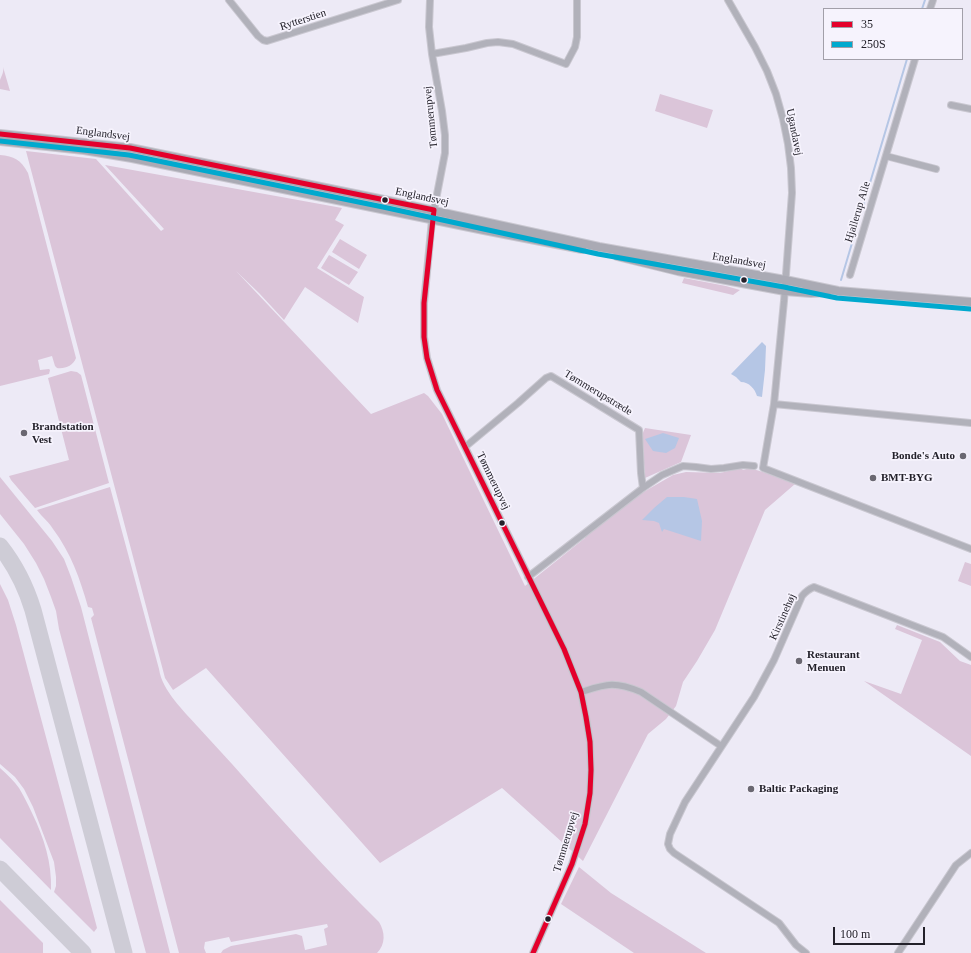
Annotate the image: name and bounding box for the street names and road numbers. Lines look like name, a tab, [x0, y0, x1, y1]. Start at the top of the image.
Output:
street label: Rytterstien	[278, 6, 328, 34]
street label: Tømmerupvej	[421, 85, 441, 149]
street label: Ugandavej	[783, 107, 805, 157]
street label: Englandsvej	[75, 124, 131, 144]
street label: Hjallerup Alle	[842, 180, 874, 244]
street label: Englandsvej	[394, 185, 450, 209]
street label: Englandsvej	[711, 250, 767, 272]
street label: Tømmerupstræde	[561, 367, 635, 419]
street label: Tømmerupvej	[473, 450, 513, 512]
street label: Kirstinehøj	[767, 592, 799, 642]
street label: Tømmerupvej	[551, 810, 581, 874]

